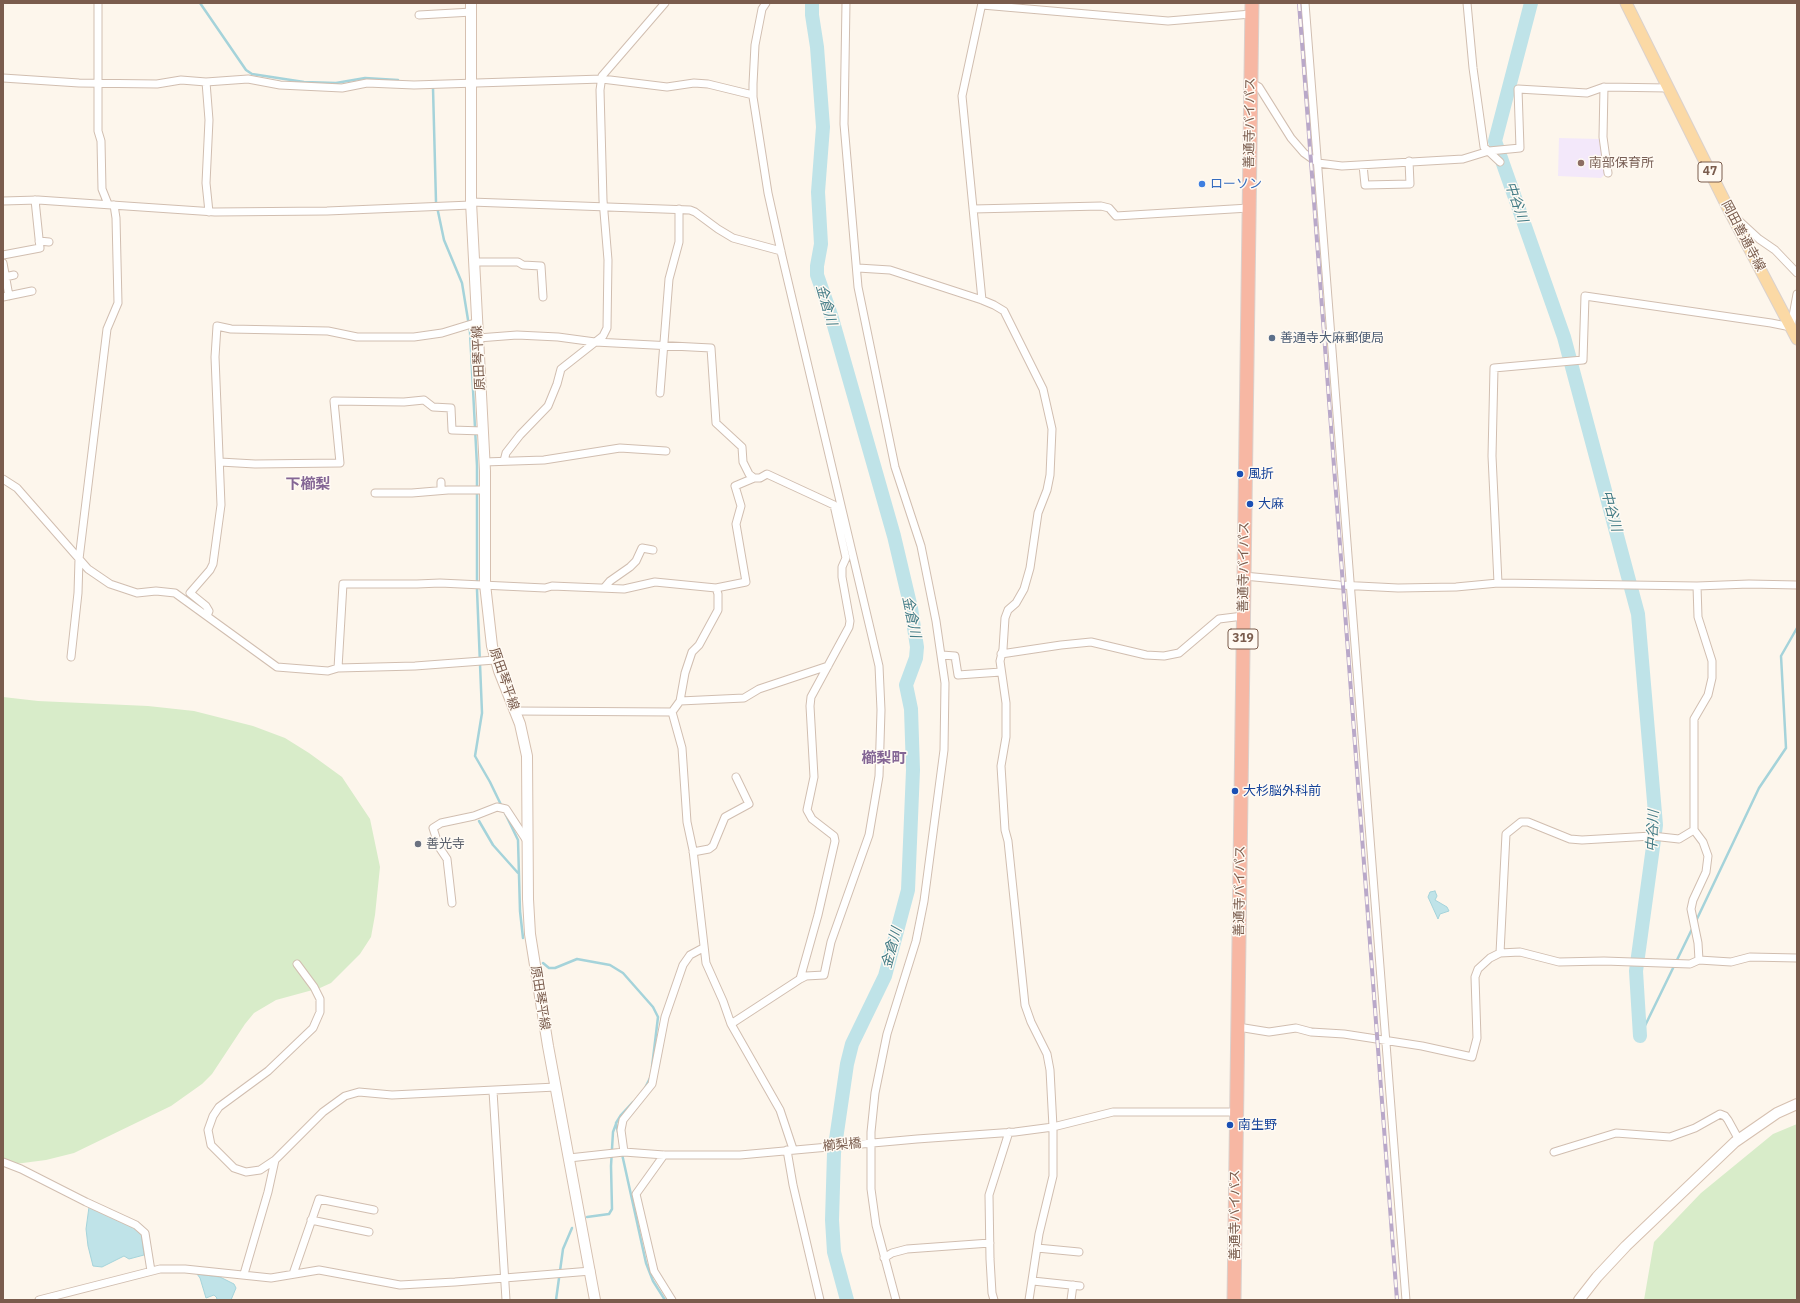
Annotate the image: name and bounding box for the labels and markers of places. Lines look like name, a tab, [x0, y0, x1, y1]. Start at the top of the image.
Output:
place label: 南部保育所	[1589, 155, 1654, 171]
marker: 南部保育所	[1576, 158, 1586, 168]
place label: ローソン	[1210, 176, 1262, 192]
marker: ローソン	[1197, 179, 1207, 189]
place label: 善通寺大麻郵便局	[1280, 330, 1384, 346]
marker: 善通寺大麻郵便局	[1267, 333, 1277, 343]
place label: 風折	[1248, 466, 1274, 482]
marker: 風折	[1235, 469, 1245, 479]
place label: 大麻	[1258, 496, 1284, 512]
marker: 大麻	[1245, 499, 1255, 509]
place label: 大杉脳外科前	[1243, 783, 1321, 799]
marker: 大杉脳外科前	[1230, 786, 1240, 796]
place label: 善光寺	[426, 836, 465, 852]
marker: 善光寺	[413, 839, 423, 849]
place label: 南生野	[1238, 1117, 1277, 1133]
marker: 南生野	[1225, 1120, 1235, 1130]

